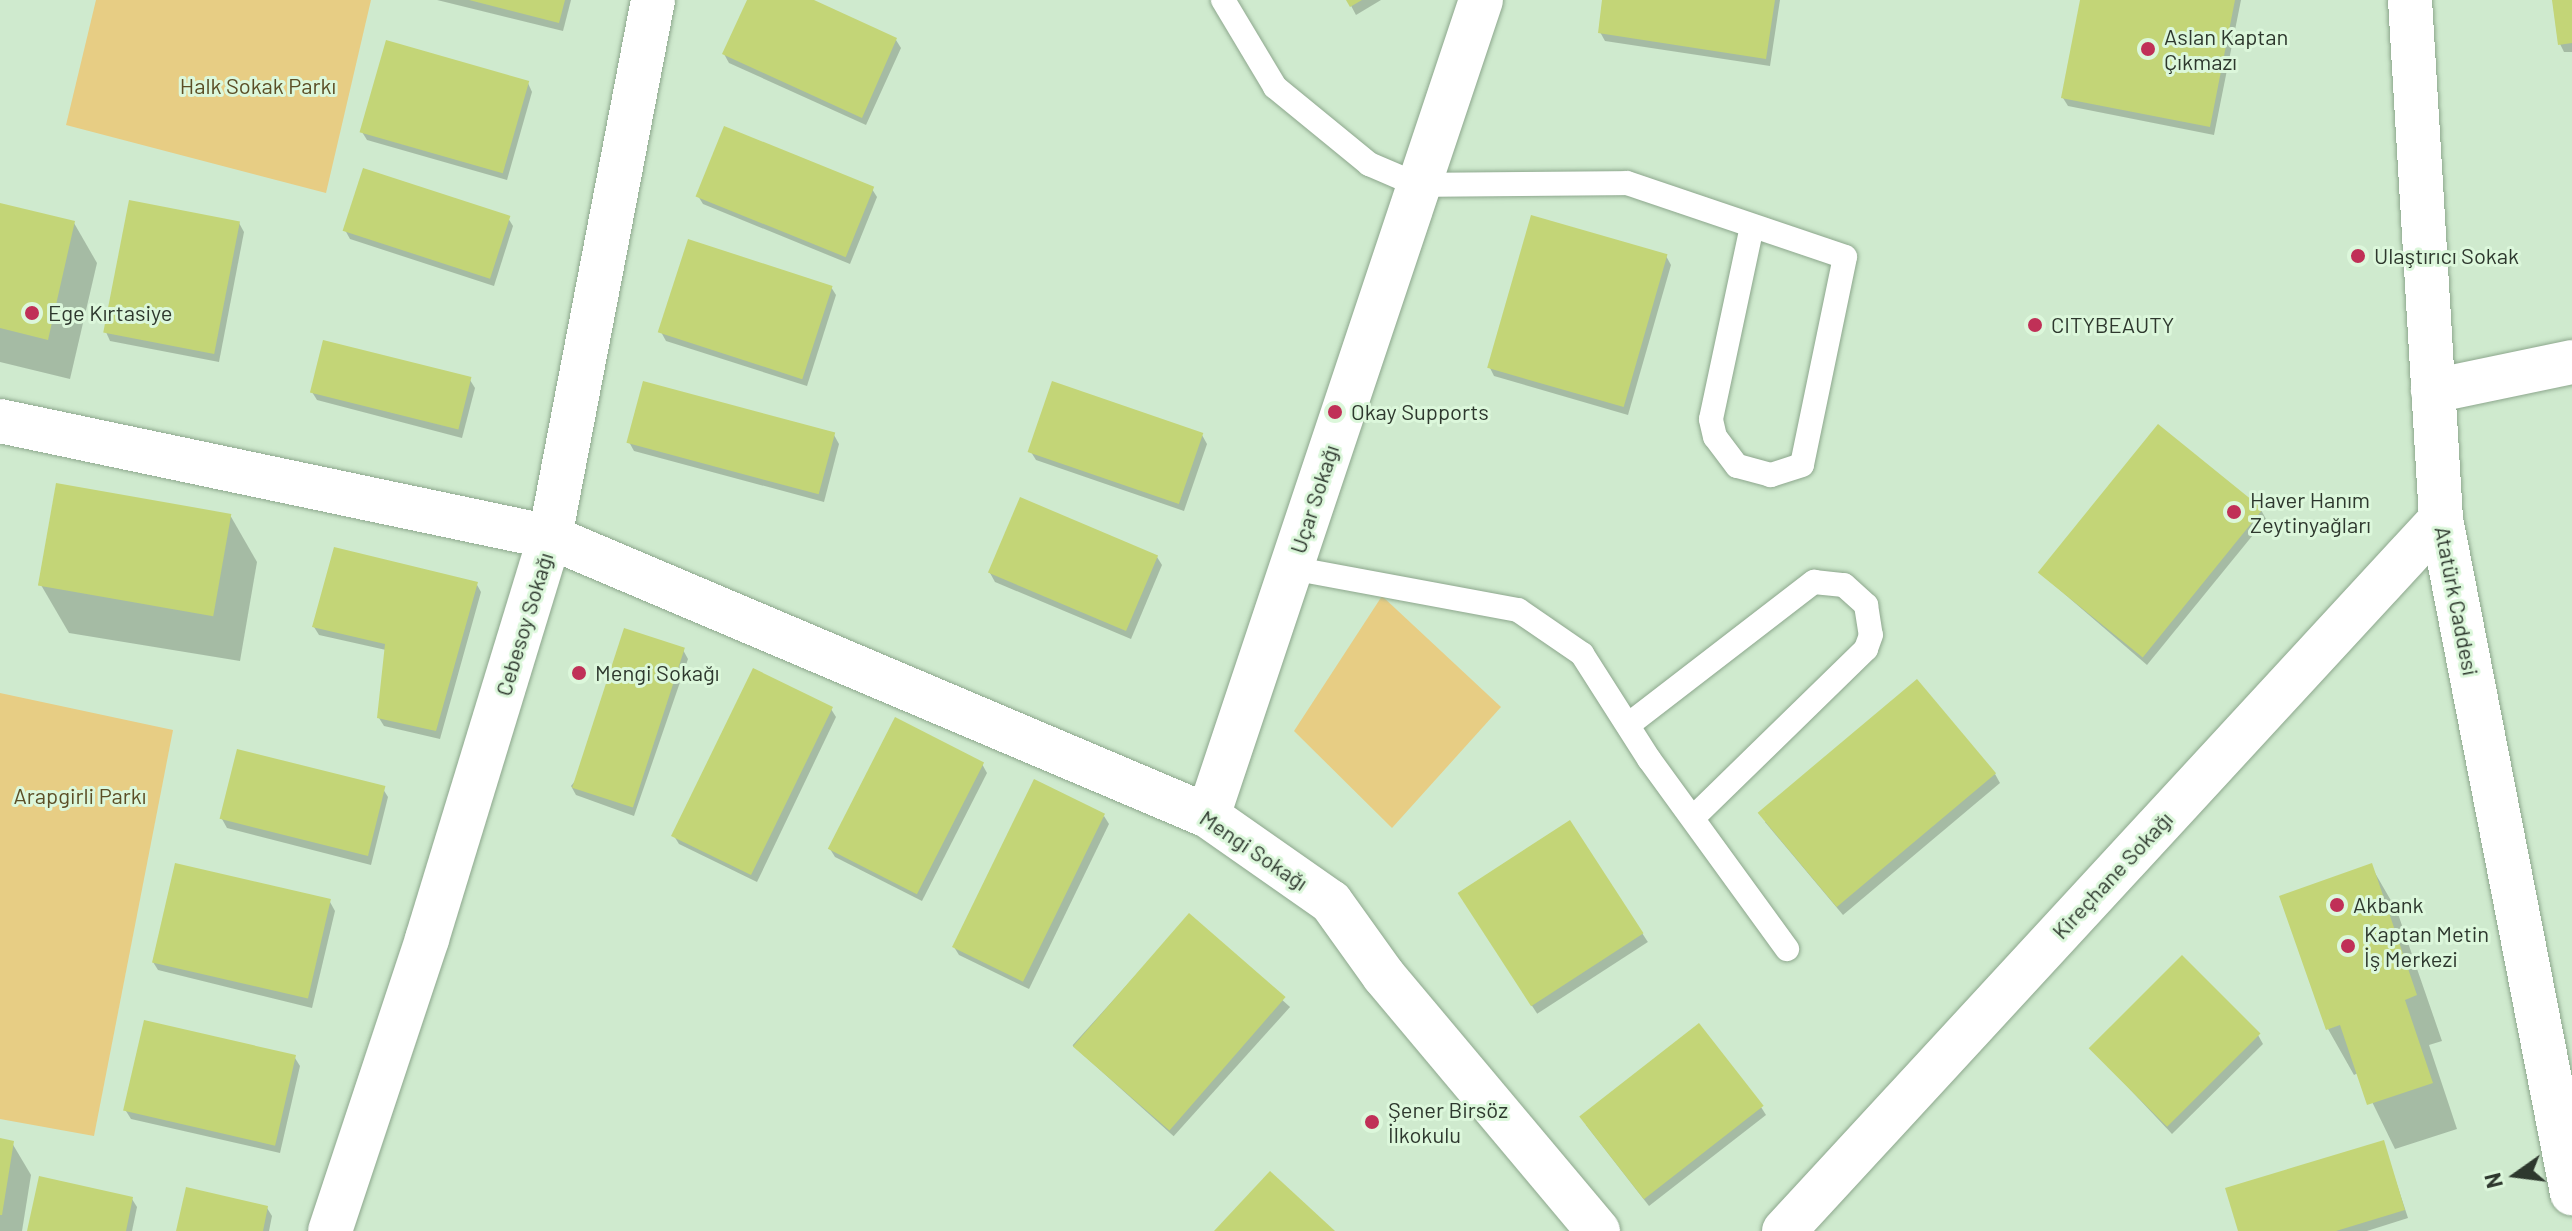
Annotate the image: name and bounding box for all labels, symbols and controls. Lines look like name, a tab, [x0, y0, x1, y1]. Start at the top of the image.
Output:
place label: Aslan Kaptan Çıkmazı	[2164, 23, 2288, 74]
marker: Aslan Kaptan Çıkmazı	[2139, 40, 2157, 58]
park label: Halk Sokak Parkı	[180, 73, 336, 99]
place label: Ulaştırıcı Sokak	[2374, 243, 2519, 269]
marker: Ulaştırıcı Sokak	[2349, 247, 2367, 265]
place label: Ege Kırtasiye	[48, 300, 173, 326]
marker: Ege Kırtasiye	[23, 304, 41, 322]
place label: CITYBEAUTY	[2051, 312, 2174, 338]
marker: CITYBEAUTY	[2026, 316, 2044, 334]
place label: Okay Supports	[1351, 399, 1489, 425]
marker: Okay Supports	[1326, 403, 1344, 421]
street label: Uçar Sokağı	[1284, 441, 1344, 557]
place label: Haver Hanım Zeytinyağları	[2250, 486, 2371, 538]
marker: Haver Hanım Zeytinyağları	[2225, 503, 2243, 521]
street label: Atatürk Caddesi	[2430, 524, 2484, 678]
street label: Cebesoy Sokağı	[490, 549, 558, 699]
place label: Mengi Sokağı	[595, 660, 719, 686]
marker: Mengi Sokağı	[570, 664, 588, 682]
park label: Arapgirli Parkı	[13, 783, 147, 809]
street label: Mengi Sokağı	[1195, 804, 1313, 896]
street label: Kireçhane Sokağı	[2046, 806, 2178, 944]
place label: Akbank	[2353, 892, 2423, 918]
marker: Akbank	[2328, 896, 2346, 914]
place label: Kaptan Metin İş Merkezi	[2364, 920, 2489, 972]
marker: Kaptan Metin İş Merkezi	[2339, 937, 2357, 955]
place label: Şener Birsöz İlkokulu	[1388, 1096, 1508, 1148]
marker: Şener Birsöz İlkokulu	[1363, 1113, 1381, 1131]
north arrow	[2476, 1135, 2556, 1215]
text: N	[2478, 1171, 2507, 1191]

